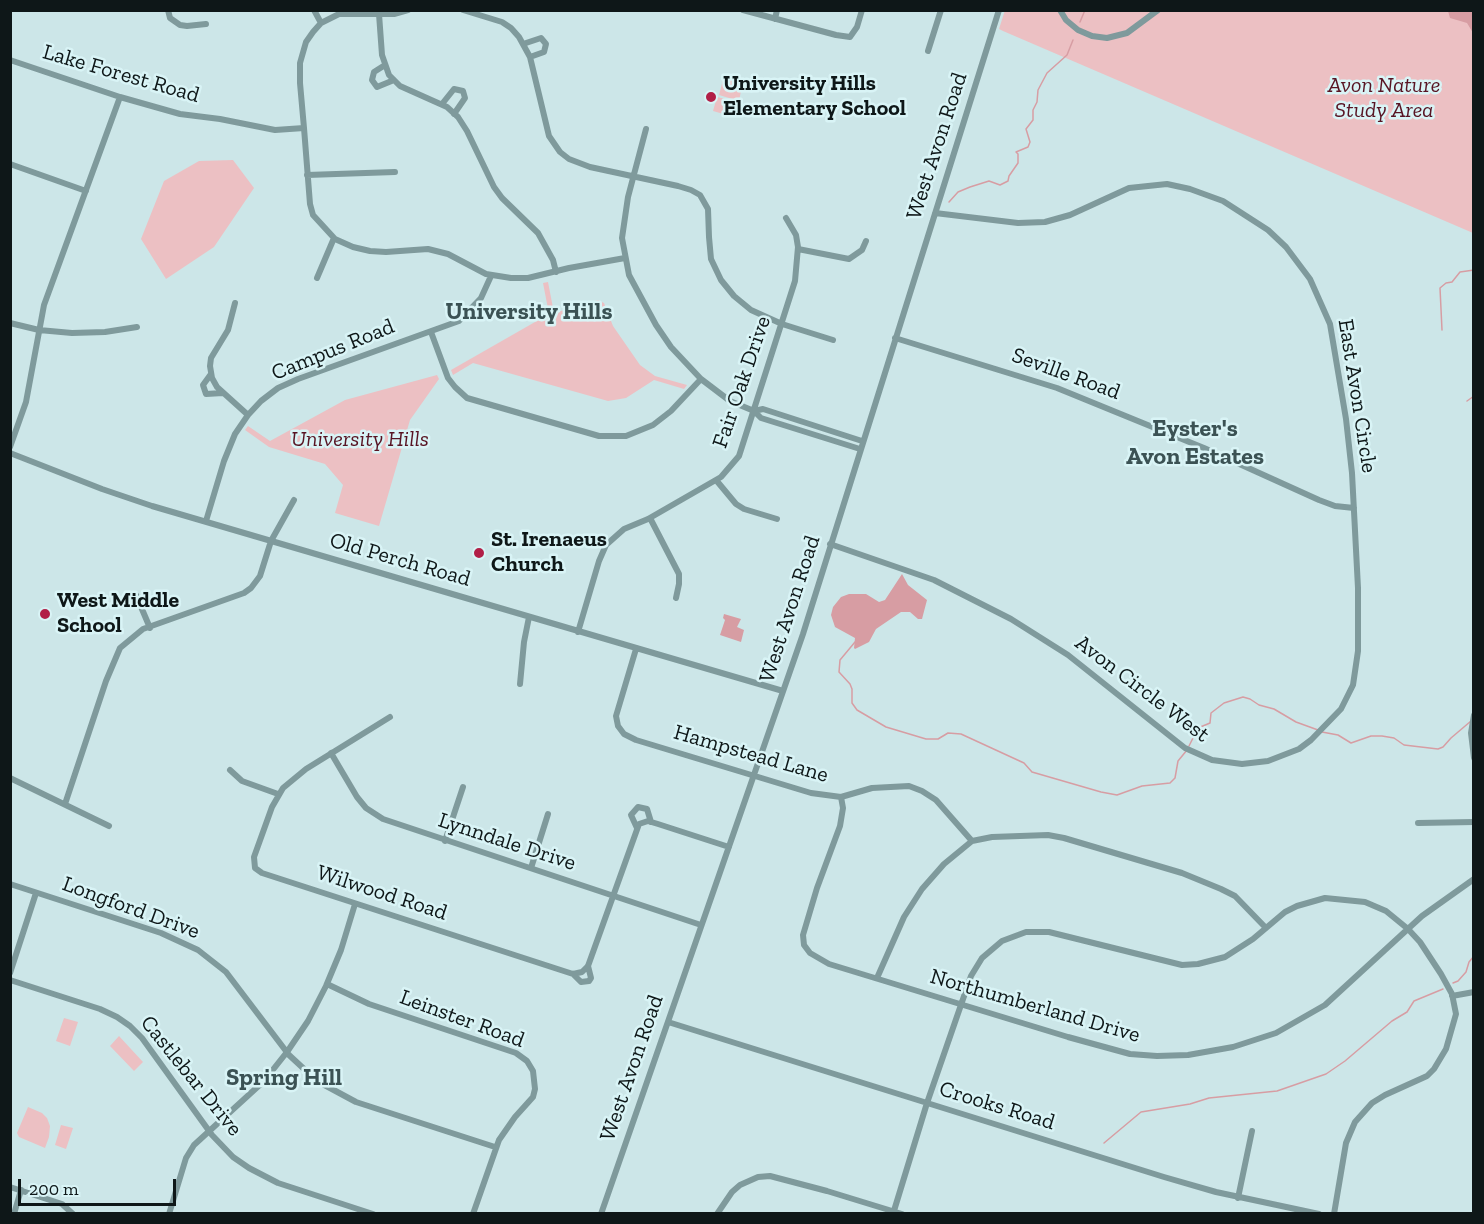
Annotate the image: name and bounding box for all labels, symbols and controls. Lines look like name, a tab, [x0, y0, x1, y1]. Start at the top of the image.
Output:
street label: Lake Forest Road	[40, 39, 202, 109]
street label: West Avon Road	[901, 69, 973, 223]
place label: University Hills Elementary School	[723, 71, 906, 122]
park label: Avon Nature Study Area	[1328, 73, 1440, 124]
marker: University Hills Elementary School	[704, 90, 718, 104]
district label: University Hills	[446, 298, 612, 326]
street label: Campus Road	[268, 313, 398, 387]
street label: Fair Oak Drive	[707, 313, 777, 451]
street label: East Avon Circle	[1332, 317, 1382, 475]
street label: Seville Road	[1008, 342, 1124, 406]
district label: Eyster's Avon Estates	[1126, 415, 1264, 471]
park label: University Hills	[291, 427, 429, 453]
street label: Old Perch Road	[327, 527, 473, 593]
place label: St. Irenaeus Church	[491, 527, 607, 578]
street label: West Avon Road	[754, 532, 826, 686]
marker: St. Irenaeus Church	[472, 546, 486, 560]
place label: West Middle School	[57, 588, 179, 640]
marker: West Middle School	[38, 607, 52, 621]
street label: Avon Circle West	[1070, 630, 1214, 748]
street label: Hampstead Lane	[671, 719, 831, 789]
street label: Lynndale Drive	[435, 807, 579, 877]
street label: Wilwood Road	[313, 860, 451, 926]
street label: Longford Drive	[59, 871, 203, 945]
street label: Northumberland Drive	[927, 963, 1143, 1049]
street label: Leinster Road	[396, 984, 528, 1054]
street label: West Avon Road	[595, 991, 669, 1145]
street label: Castlebar Drive	[134, 1010, 248, 1142]
district label: Spring Hill	[226, 1064, 342, 1092]
street label: Crooks Road	[936, 1076, 1058, 1136]
scale bar	[21, 1167, 178, 1205]
text: 200 m	[29, 1178, 79, 1200]

